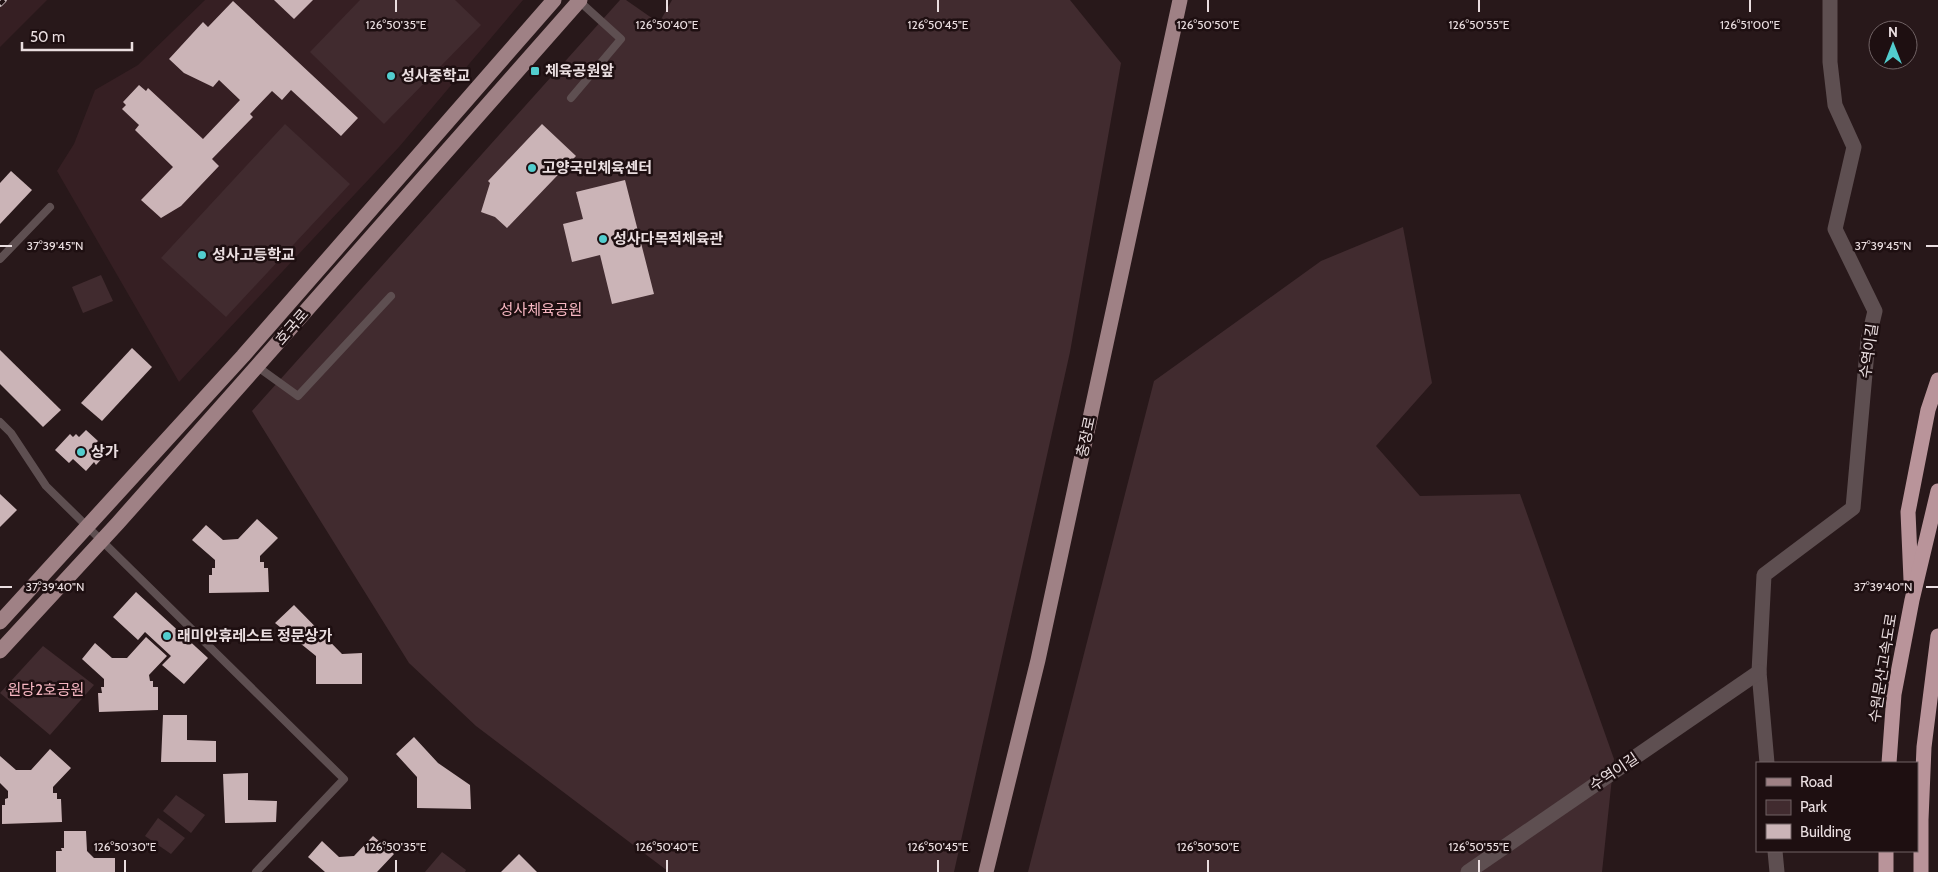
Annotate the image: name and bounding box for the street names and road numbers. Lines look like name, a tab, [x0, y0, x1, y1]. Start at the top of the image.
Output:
street label: 호국로	[272, 305, 312, 349]
street label: 수역이길	[1856, 322, 1882, 380]
street label: 충장로	[1073, 415, 1099, 459]
street label: 수원문산고속도로	[1865, 612, 1901, 724]
street label: 수역이길	[1586, 749, 1642, 795]

